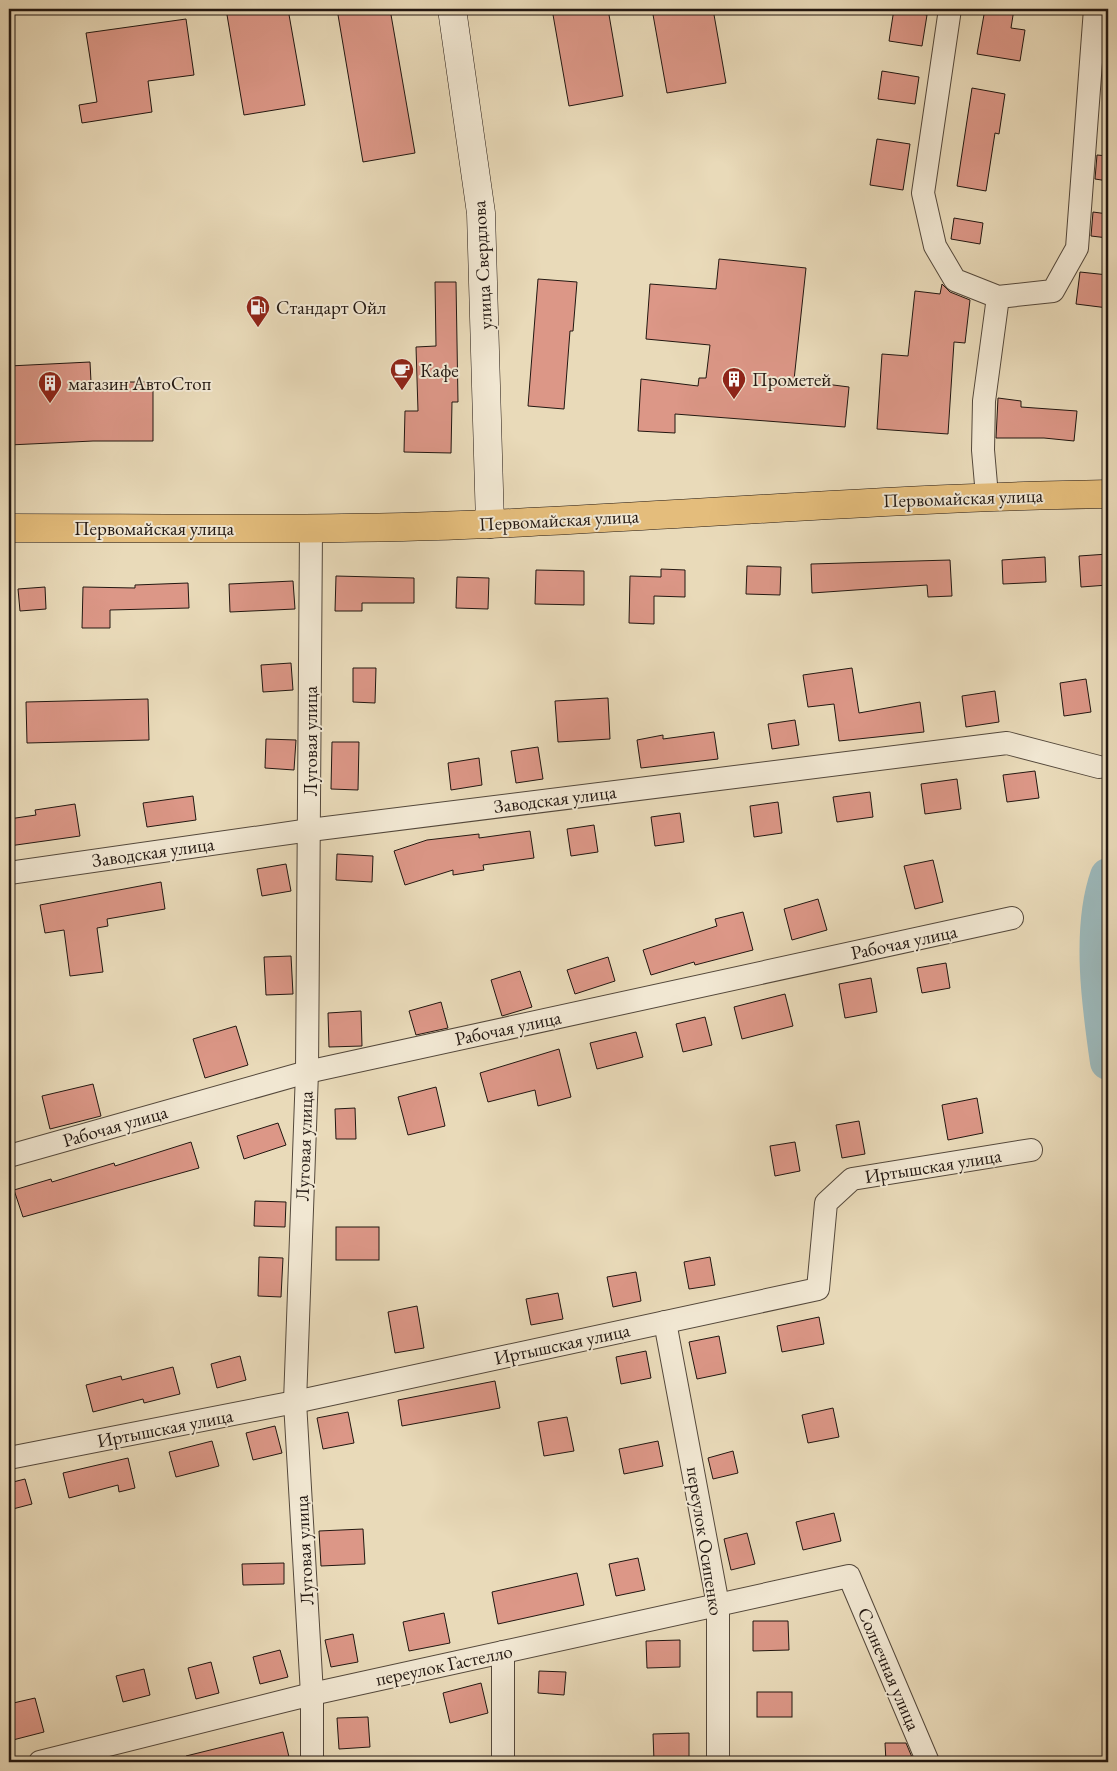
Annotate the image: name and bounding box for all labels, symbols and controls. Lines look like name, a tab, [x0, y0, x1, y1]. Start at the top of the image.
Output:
street label: улица Свердлова	[466, 199, 498, 330]
fuel station icon: Стандарт Ойл	[245, 294, 271, 328]
place label: Стандарт Ойл	[276, 295, 386, 320]
cafe icon: Кафе	[389, 357, 415, 391]
place label: Кафе	[420, 358, 459, 383]
building icon: Прометей	[721, 366, 747, 400]
place label: Прометей	[752, 367, 831, 392]
building icon: магазин АвтоСтоп	[37, 370, 63, 404]
place label: магазин АвтоСтоп	[68, 371, 212, 396]
street label: Первомайская улица	[882, 483, 1044, 513]
street label: Первомайская улица	[478, 503, 640, 537]
street label: Первомайская улица	[74, 516, 235, 541]
street label: Луговая улица	[298, 685, 323, 796]
street label: Заводская улица	[492, 779, 618, 819]
street label: Заводская улица	[90, 831, 216, 873]
street label: Рабочая улица	[849, 918, 960, 965]
street label: Рабочая улица	[453, 1004, 564, 1051]
street label: Луговая улица	[290, 1090, 318, 1202]
street label: Рабочая улица	[60, 1099, 171, 1153]
street label: Иртышская улица	[863, 1143, 1004, 1189]
street label: Иртышская улица	[492, 1317, 633, 1371]
street label: Иртышская улица	[95, 1402, 236, 1453]
street label: переулок Осипенко	[681, 1465, 729, 1617]
street label: Луговая улица	[289, 1494, 319, 1606]
street label: Солнечная улица	[852, 1604, 926, 1735]
street label: переулок Гастелло	[373, 1638, 515, 1692]

